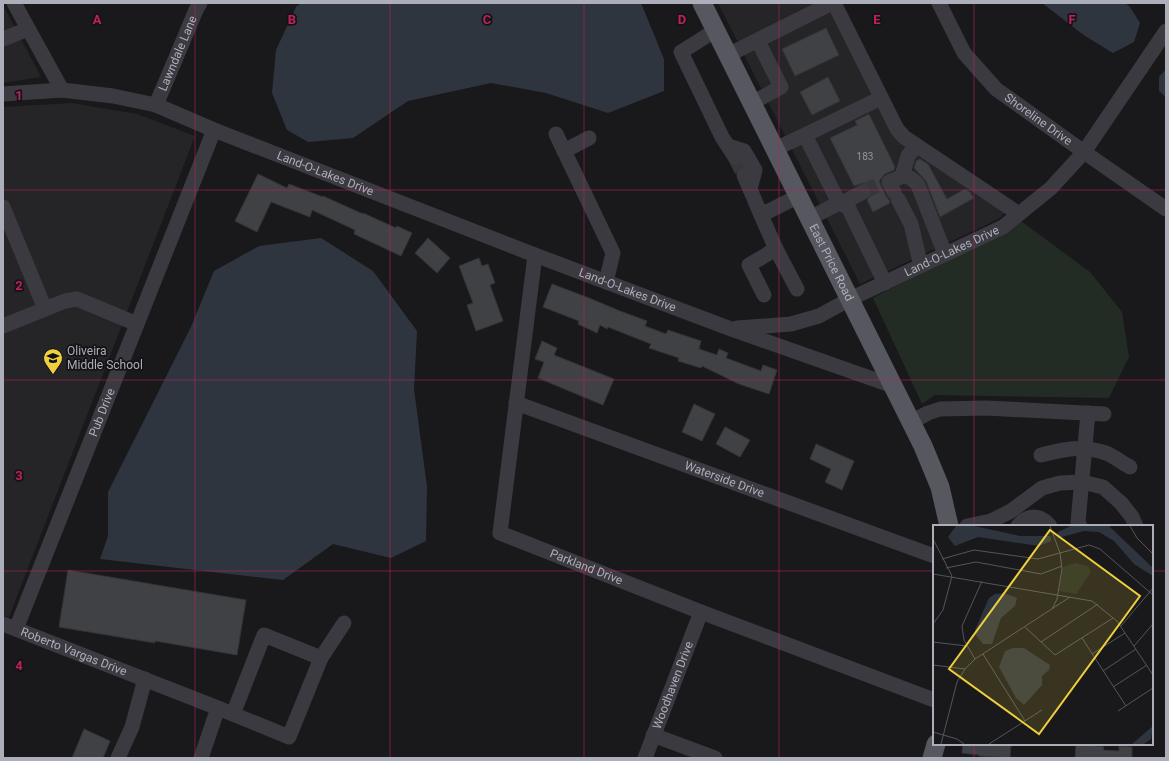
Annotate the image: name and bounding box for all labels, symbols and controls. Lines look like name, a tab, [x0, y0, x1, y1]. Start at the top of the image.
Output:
text: A	[93, 12, 102, 27]
text: B	[288, 12, 296, 27]
text: C	[483, 12, 492, 27]
text: D	[678, 12, 686, 27]
text: E	[873, 12, 881, 27]
text: F	[1068, 12, 1076, 27]
street label: Lawndale Lane	[156, 14, 200, 93]
text: 1	[15, 88, 23, 103]
street label: Shoreline Drive	[1002, 90, 1075, 148]
street label: Land-O-Lakes Drive	[275, 148, 376, 199]
house number: 183	[857, 151, 873, 162]
street label: East Price Road	[806, 222, 857, 303]
street label: Land-O-Lakes Drive	[902, 223, 1001, 279]
street label: Land-O-Lakes Drive	[577, 265, 678, 315]
text: 2	[15, 278, 23, 293]
place label: Oliveira Middle School	[67, 344, 143, 372]
school or university icon: Oliveira Middle School	[42, 347, 64, 375]
street label: Pub Drive	[86, 386, 118, 439]
street label: Waterside Drive	[683, 458, 766, 500]
text: 3	[15, 468, 23, 483]
inset map	[933, 525, 1153, 745]
street label: Parkland Drive	[548, 546, 625, 588]
street label: Roberto Vargas Drive	[19, 625, 129, 679]
street label: Woodhaven Drive	[650, 639, 696, 731]
text: 4	[15, 658, 23, 673]

